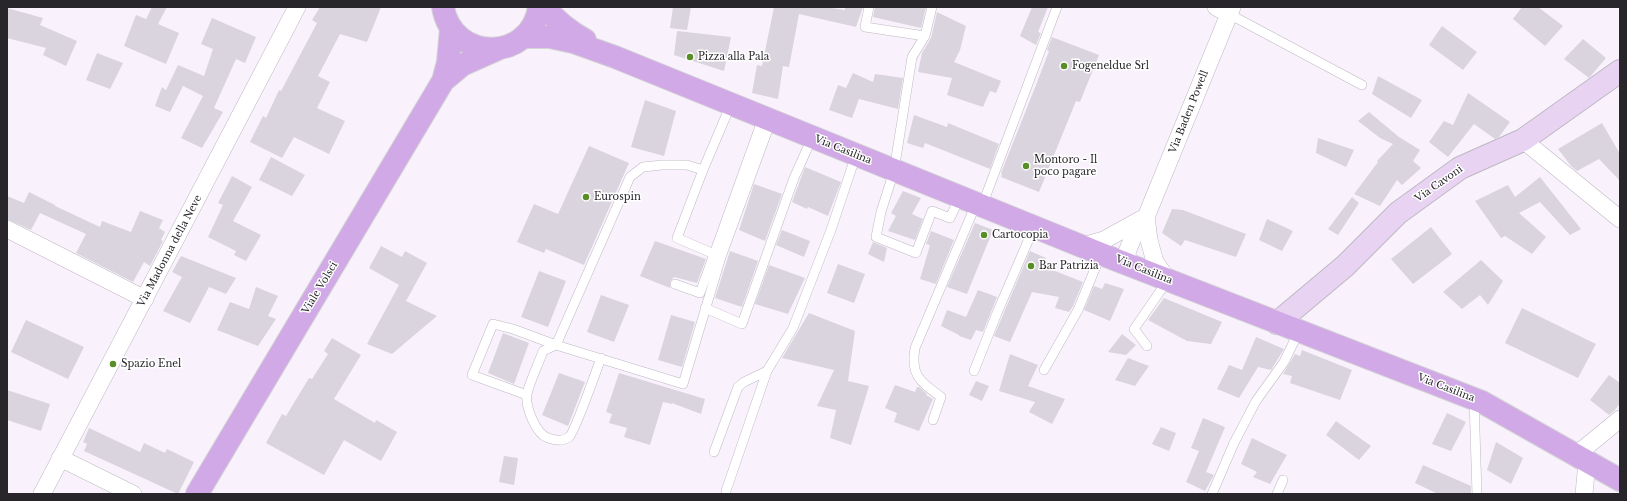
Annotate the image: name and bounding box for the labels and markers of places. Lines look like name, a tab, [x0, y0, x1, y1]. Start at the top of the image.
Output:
place label: Pizza alla Pala	[698, 51, 769, 63]
marker: Pizza alla Pala	[685, 52, 695, 62]
place label: Fogeneldue Srl	[1072, 60, 1149, 72]
marker: Fogeneldue Srl	[1059, 61, 1069, 71]
place label: Montoro - Il poco pagare	[1034, 154, 1097, 178]
marker: Montoro - Il poco pagare	[1021, 161, 1031, 171]
place label: Eurospin	[594, 191, 641, 203]
marker: Eurospin	[581, 192, 591, 202]
place label: Cartocopia	[992, 229, 1048, 241]
marker: Cartocopia	[979, 230, 989, 240]
place label: Bar Patrizia	[1039, 260, 1099, 272]
marker: Bar Patrizia	[1026, 261, 1036, 271]
place label: Spazio Enel	[121, 358, 181, 370]
marker: Spazio Enel	[108, 359, 118, 369]

